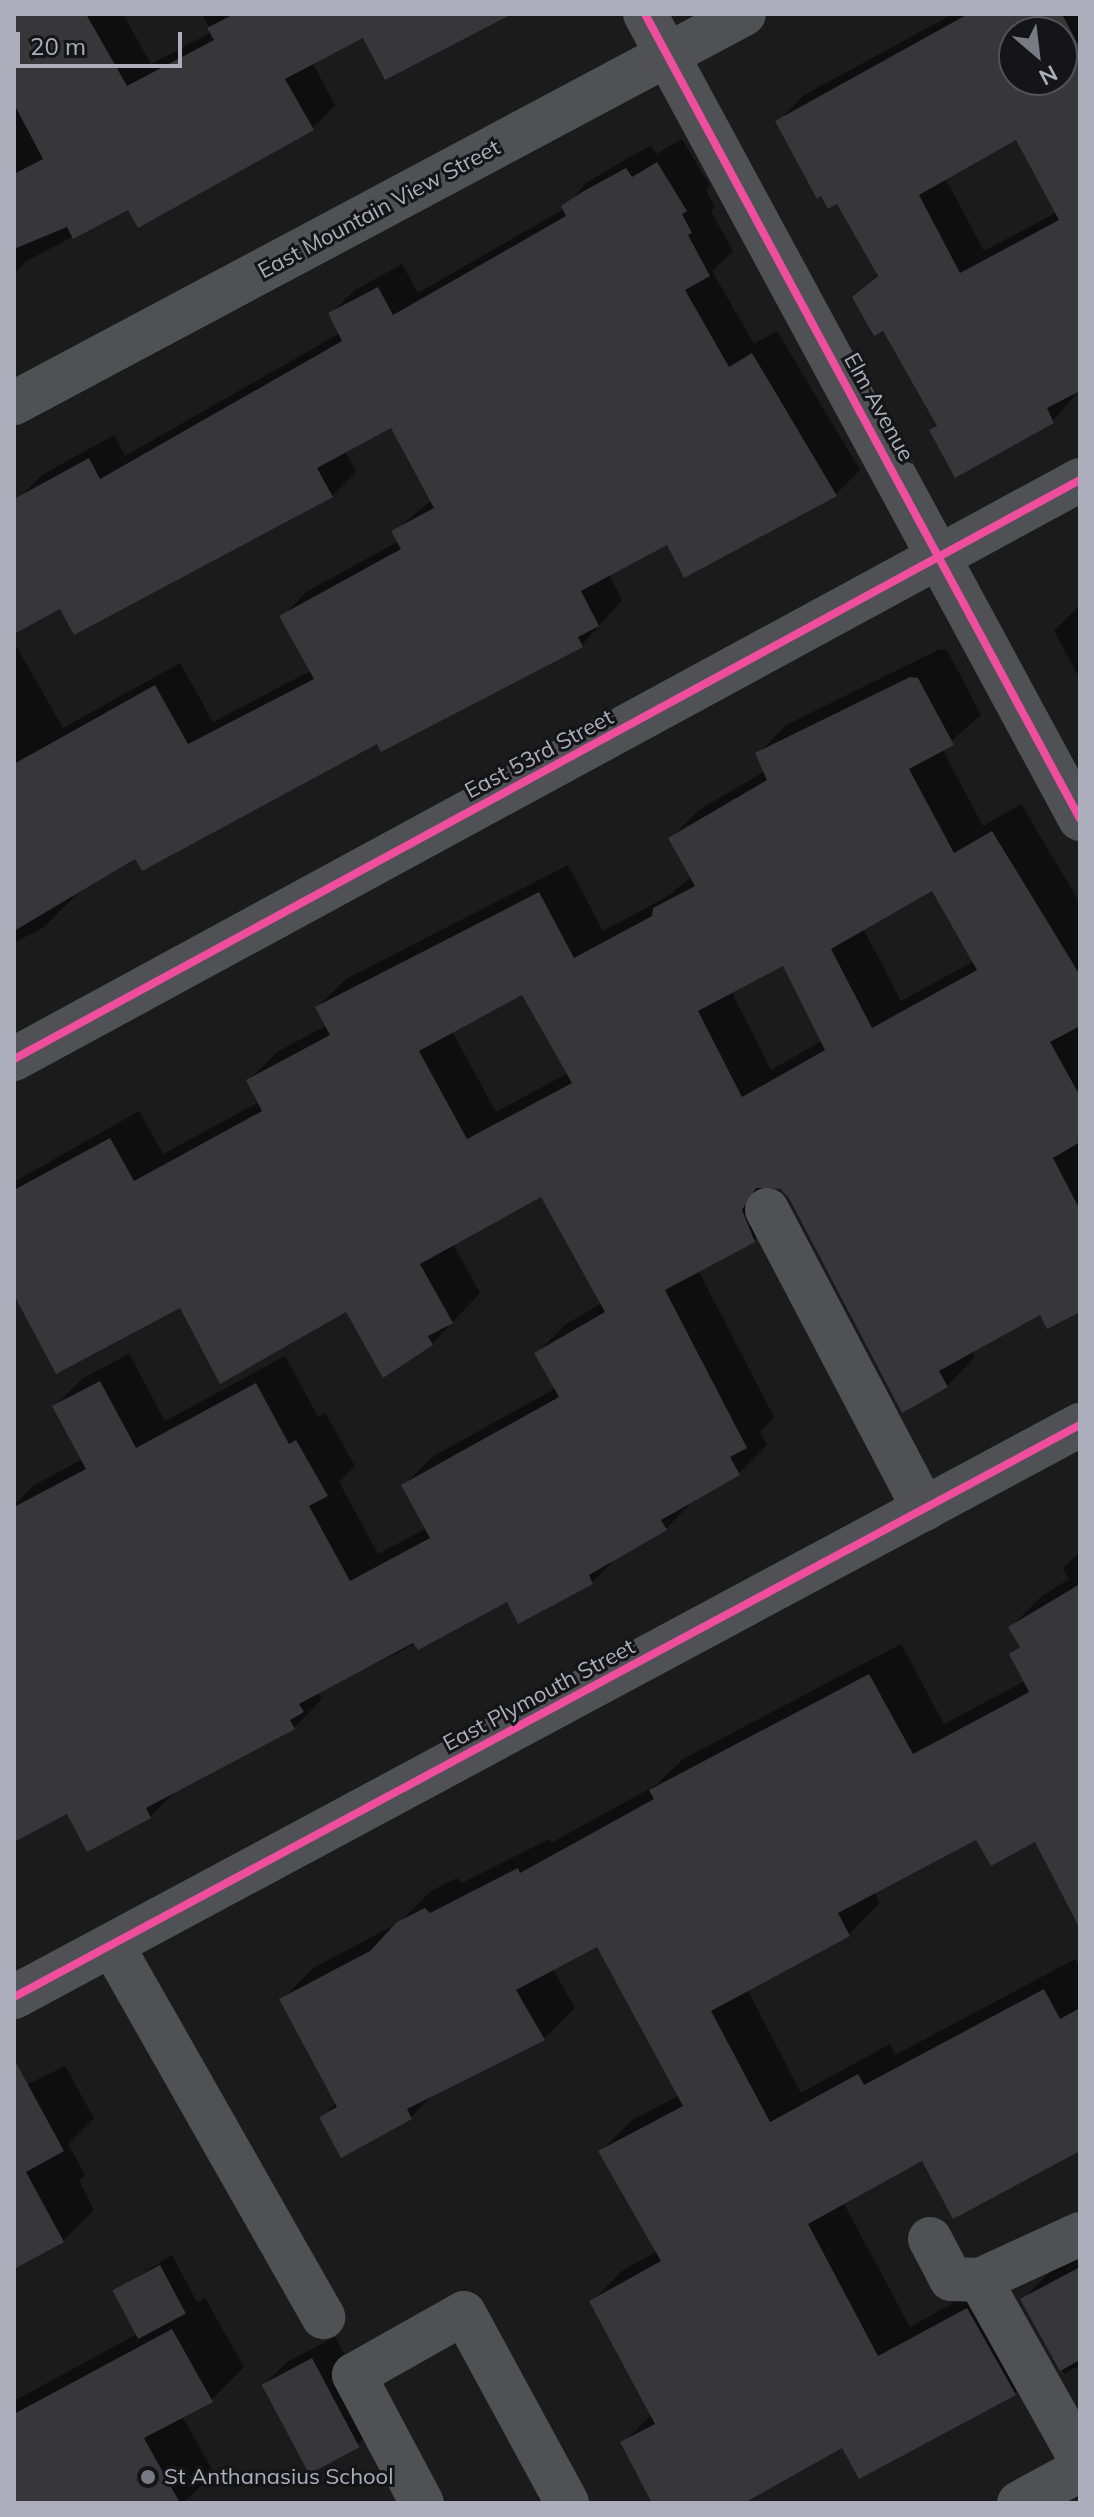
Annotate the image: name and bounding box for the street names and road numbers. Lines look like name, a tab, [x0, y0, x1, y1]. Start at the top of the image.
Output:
street label: East Mountain View Street	[254, 134, 504, 284]
street label: Elm Avenue	[838, 348, 920, 466]
street label: East 53rd Street	[460, 704, 618, 804]
street label: East Plymouth Street	[439, 1633, 639, 1757]

